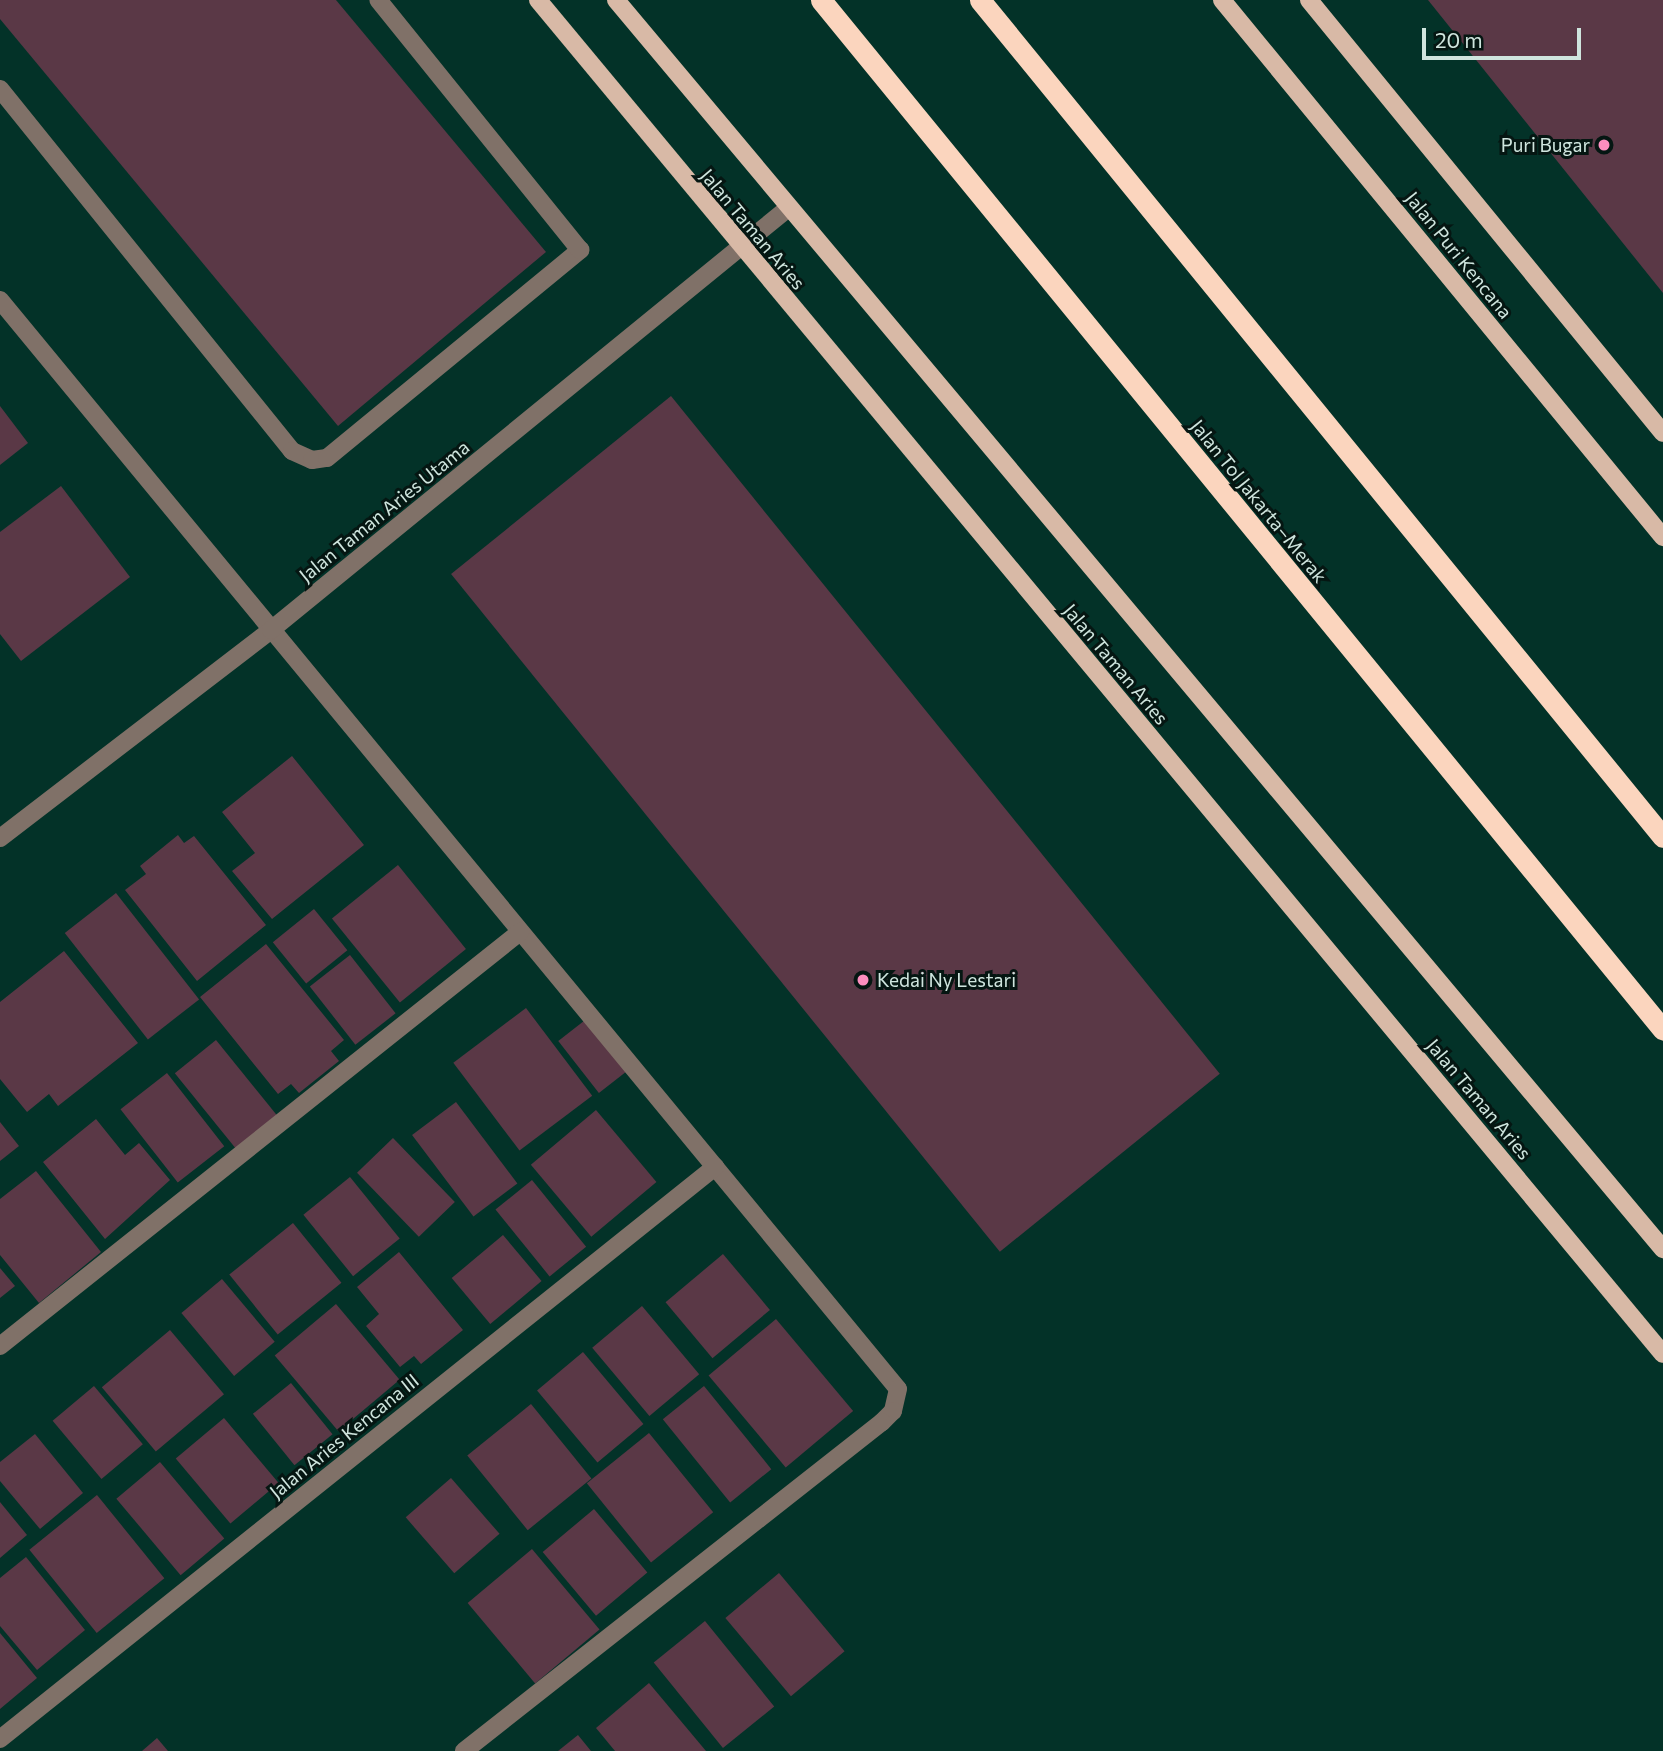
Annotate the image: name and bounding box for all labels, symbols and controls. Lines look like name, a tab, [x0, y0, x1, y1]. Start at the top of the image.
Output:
scale bar	[1425, 14, 1584, 58]
text: 20 m	[1435, 27, 1483, 52]
place label: Puri Bugar	[1501, 134, 1590, 156]
marker: Puri Bugar	[1596, 137, 1612, 153]
street label: Jalan Taman Aries	[696, 164, 810, 294]
street label: Jalan Puri Kencana	[1401, 187, 1517, 323]
street label: Jalan Tol Jakarta–Merak	[1186, 415, 1332, 587]
street label: Jalan Taman Aries Utama	[294, 435, 474, 587]
street label: Jalan Taman Aries	[1059, 599, 1173, 729]
place label: Kedai Ny Lestari	[877, 969, 1016, 991]
marker: Kedai Ny Lestari	[855, 972, 871, 988]
street label: Jalan Taman Aries	[1422, 1034, 1536, 1164]
street label: Jalan Aries Kencana III	[265, 1369, 423, 1503]

